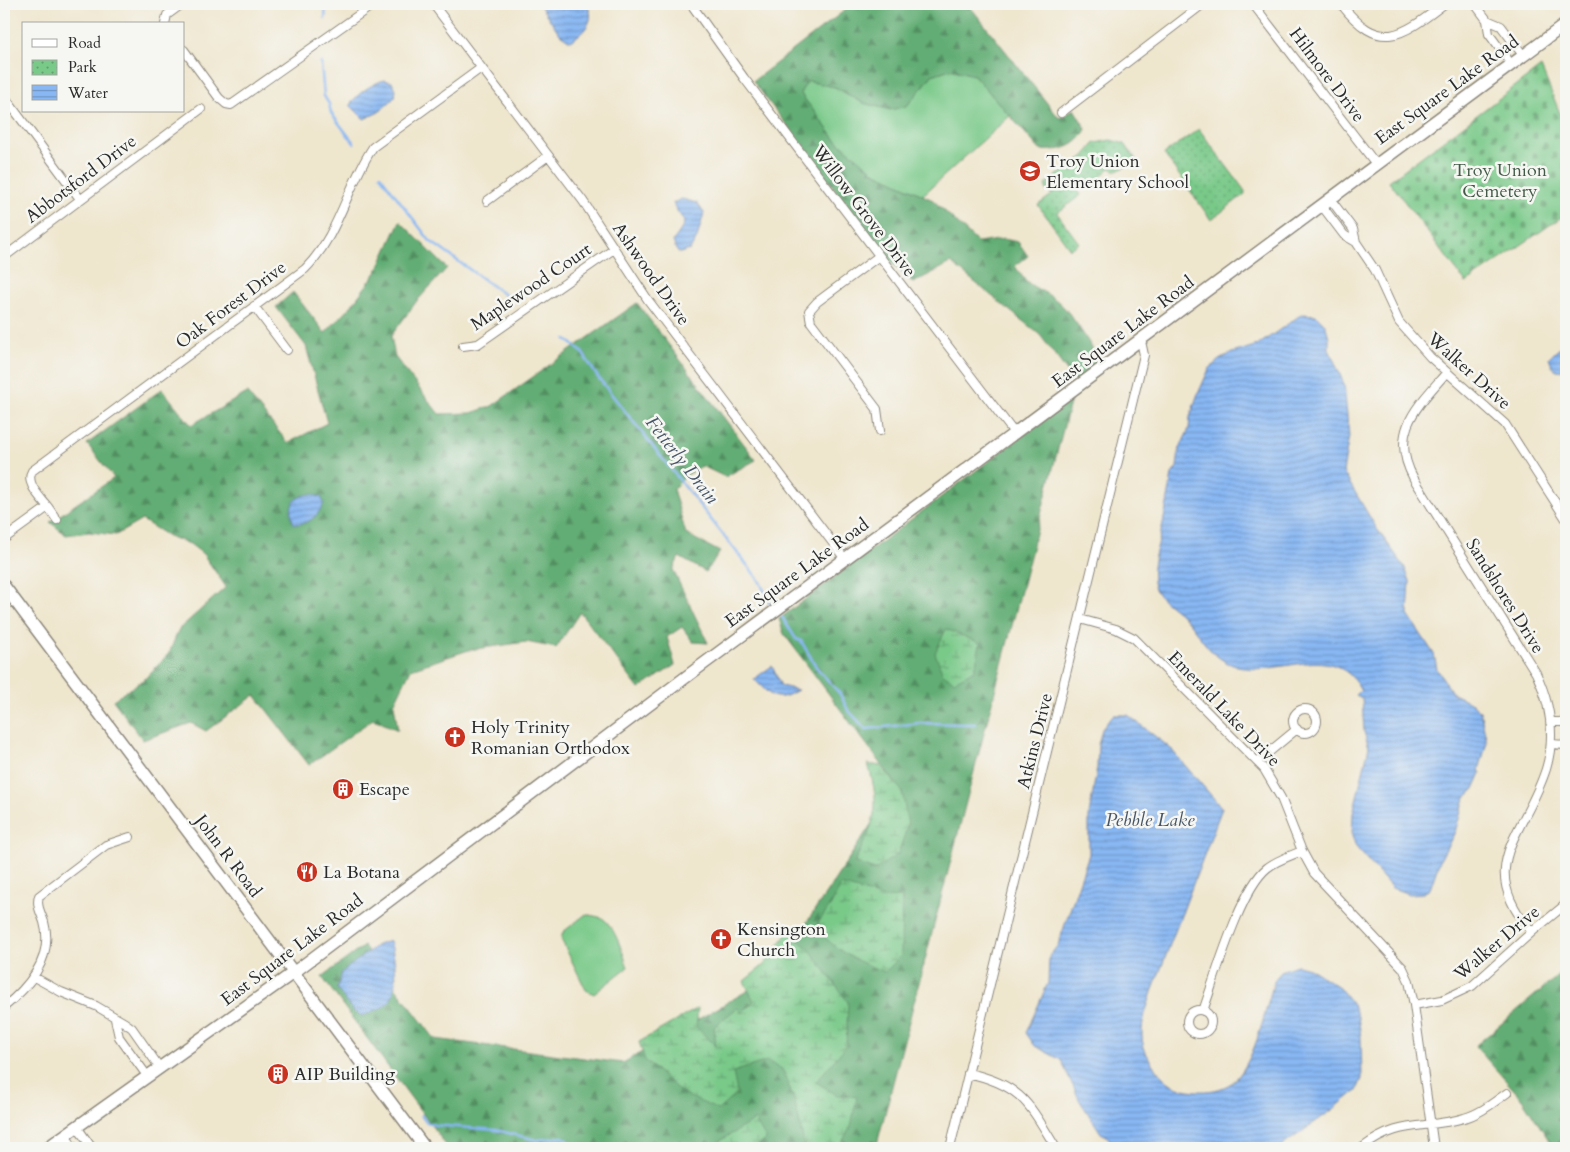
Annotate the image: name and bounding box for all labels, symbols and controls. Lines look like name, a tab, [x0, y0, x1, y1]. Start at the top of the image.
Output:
legend	[22, 22, 185, 112]
street label: Hilmore Drive	[1283, 22, 1371, 128]
street label: East Square Lake Road	[1370, 29, 1524, 151]
text: Road	[68, 33, 101, 53]
text: Park	[68, 57, 97, 77]
text: Water	[67, 83, 109, 103]
street label: Abbotsford Drive	[20, 129, 142, 229]
street label: Willow Grove Drive	[805, 139, 922, 282]
place label: Troy Union Elementary School	[1046, 149, 1189, 195]
park label: Troy Union Cemetery	[1453, 158, 1548, 204]
school or university icon: Troy Union Elementary School	[1018, 159, 1042, 183]
street label: Ashwood Drive	[606, 217, 696, 331]
street label: Maplewood Court	[466, 237, 597, 337]
street label: Oak Forest Drive	[171, 255, 291, 355]
street label: East Square Lake Road	[1047, 270, 1200, 394]
street label: Walker Drive	[1421, 326, 1516, 415]
water label: Fetterly Drain	[639, 411, 725, 510]
street label: East Square Lake Road	[720, 512, 874, 634]
street label: Sandshores Drive	[1460, 534, 1550, 658]
street label: Emerald Lake Drive	[1162, 645, 1286, 773]
street label: Atkins Drive	[1011, 691, 1059, 791]
place label: Holy Trinity Romanian Orthodox	[471, 715, 630, 761]
church icon: Holy Trinity Romanian Orthodox	[443, 725, 467, 749]
building icon: Escape	[331, 777, 355, 801]
place label: Escape	[359, 777, 410, 802]
street label: John R Road	[187, 807, 268, 903]
water label: Pebble Lake	[1105, 807, 1195, 833]
restaurant icon: La Botana	[295, 860, 319, 884]
place label: La Botana	[323, 860, 400, 885]
street label: East Square Lake Road	[216, 888, 369, 1012]
street label: Walker Drive	[1448, 900, 1545, 987]
place label: Kensington Church	[737, 917, 827, 963]
church icon: Kensington Church	[709, 927, 733, 951]
building icon: AIP Building	[266, 1062, 290, 1086]
place label: AIP Building	[294, 1062, 396, 1087]

